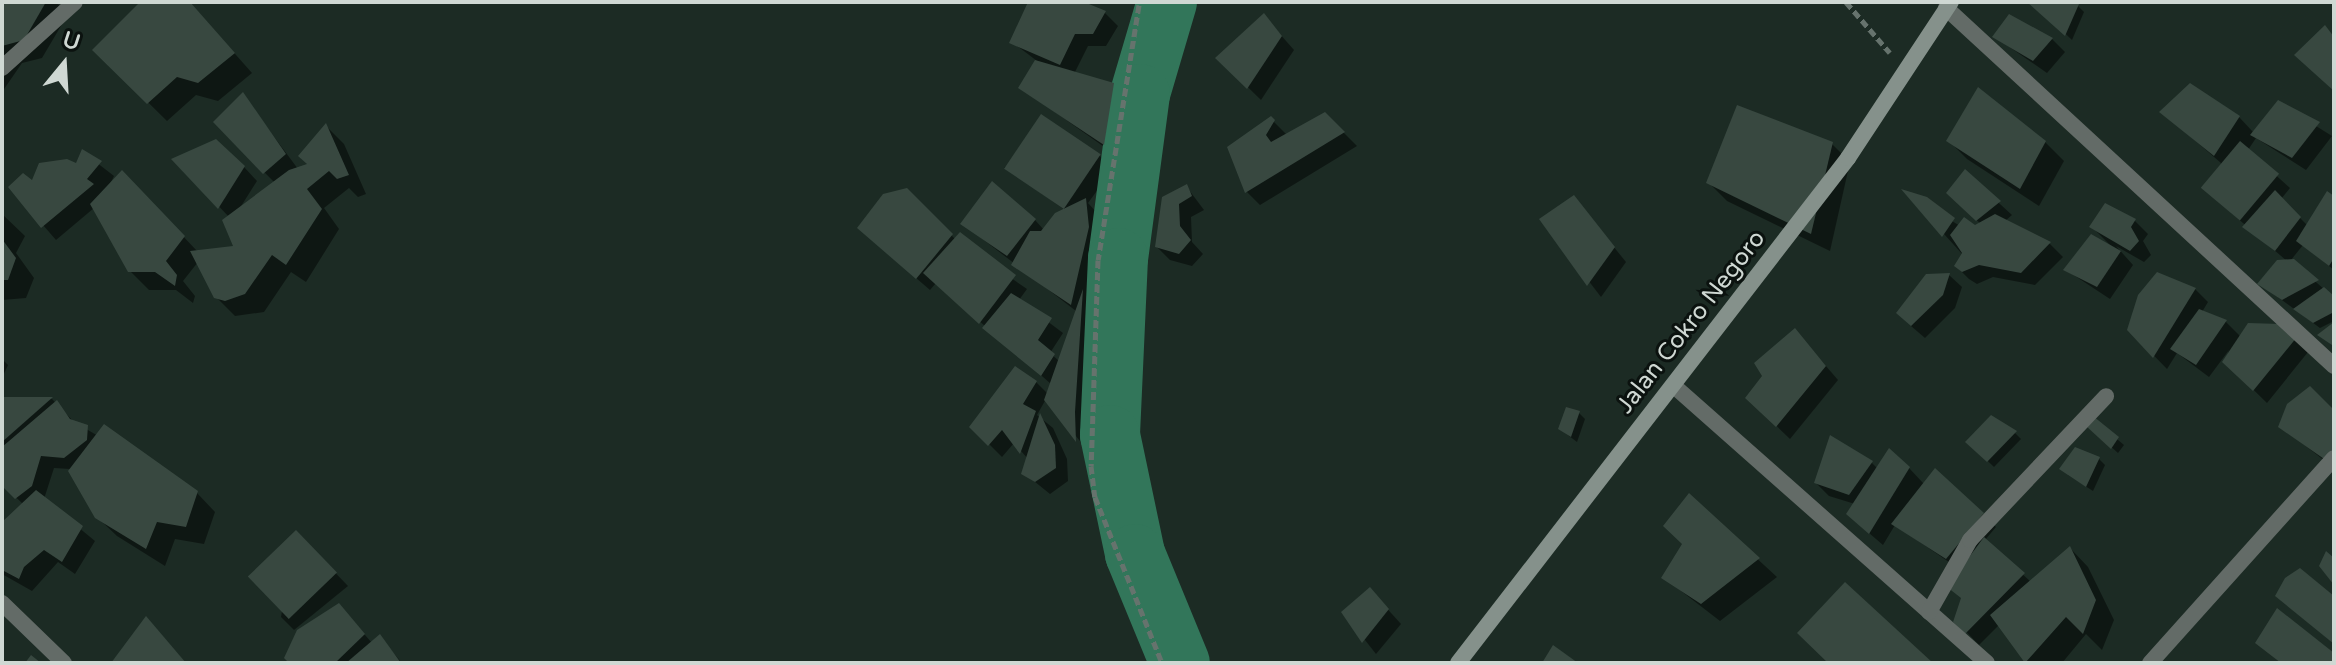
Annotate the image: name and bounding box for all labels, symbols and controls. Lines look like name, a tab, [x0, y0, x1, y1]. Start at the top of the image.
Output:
north arrow	[24, 24, 104, 104]
text: U	[59, 26, 83, 56]
street label: Jalan Cokro Negoro	[1611, 225, 1771, 419]

